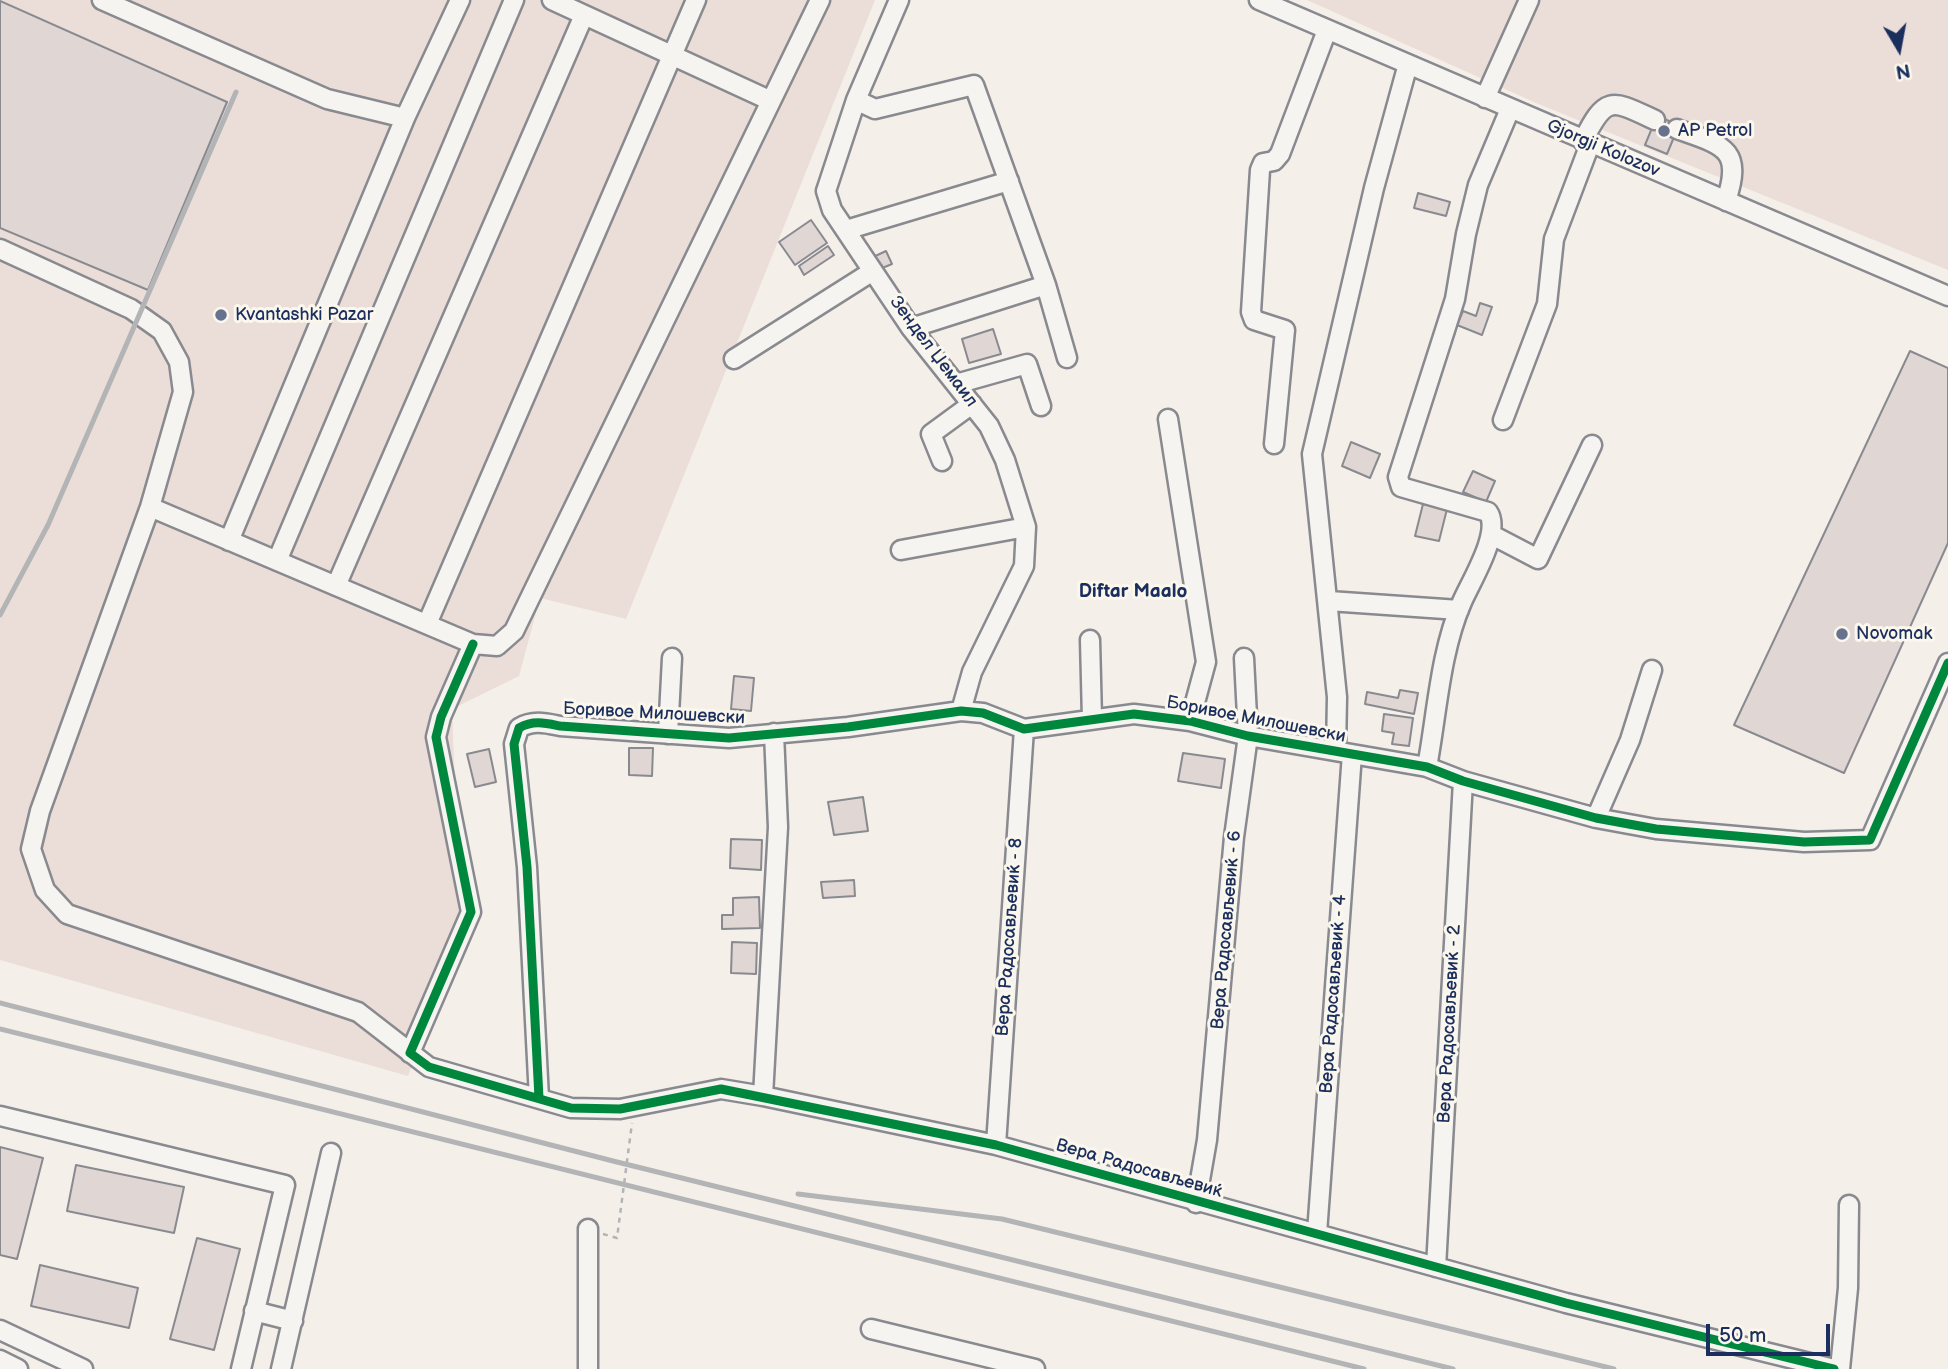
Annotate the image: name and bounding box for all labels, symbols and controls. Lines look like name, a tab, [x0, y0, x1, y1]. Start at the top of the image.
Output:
north arrow	[1864, 14, 1934, 84]
text: N	[1894, 58, 1912, 83]
street label: Gjorgji Kolozov	[1543, 115, 1663, 183]
place label: AP Petrol	[1678, 120, 1752, 142]
marker: AP Petrol	[1656, 123, 1672, 139]
street label: Зендел Џемаил	[884, 292, 982, 412]
place label: Kvantashki Pazar	[235, 304, 373, 326]
marker: Kvantashki Pazar	[213, 307, 229, 323]
district label: Diftar Maalo	[1079, 581, 1187, 603]
place label: Novomak	[1856, 623, 1932, 645]
marker: Novomak	[1834, 626, 1850, 642]
street label: Боривое Милошевски	[1164, 692, 1348, 748]
street label: Боривое Милошевски	[562, 698, 746, 730]
street label: Вера Радосављевиќ - 6	[1208, 830, 1246, 1030]
street label: Вера Радосављевиќ - 8	[992, 837, 1028, 1037]
street label: Вера Радосављевиќ - 4	[1316, 894, 1352, 1094]
street label: Вера Радосављевиќ - 2	[1434, 924, 1466, 1124]
street label: Вера Радосављевиќ	[1053, 1135, 1225, 1203]
scale bar	[1710, 1310, 1834, 1354]
text: 50 m	[1719, 1323, 1766, 1348]

